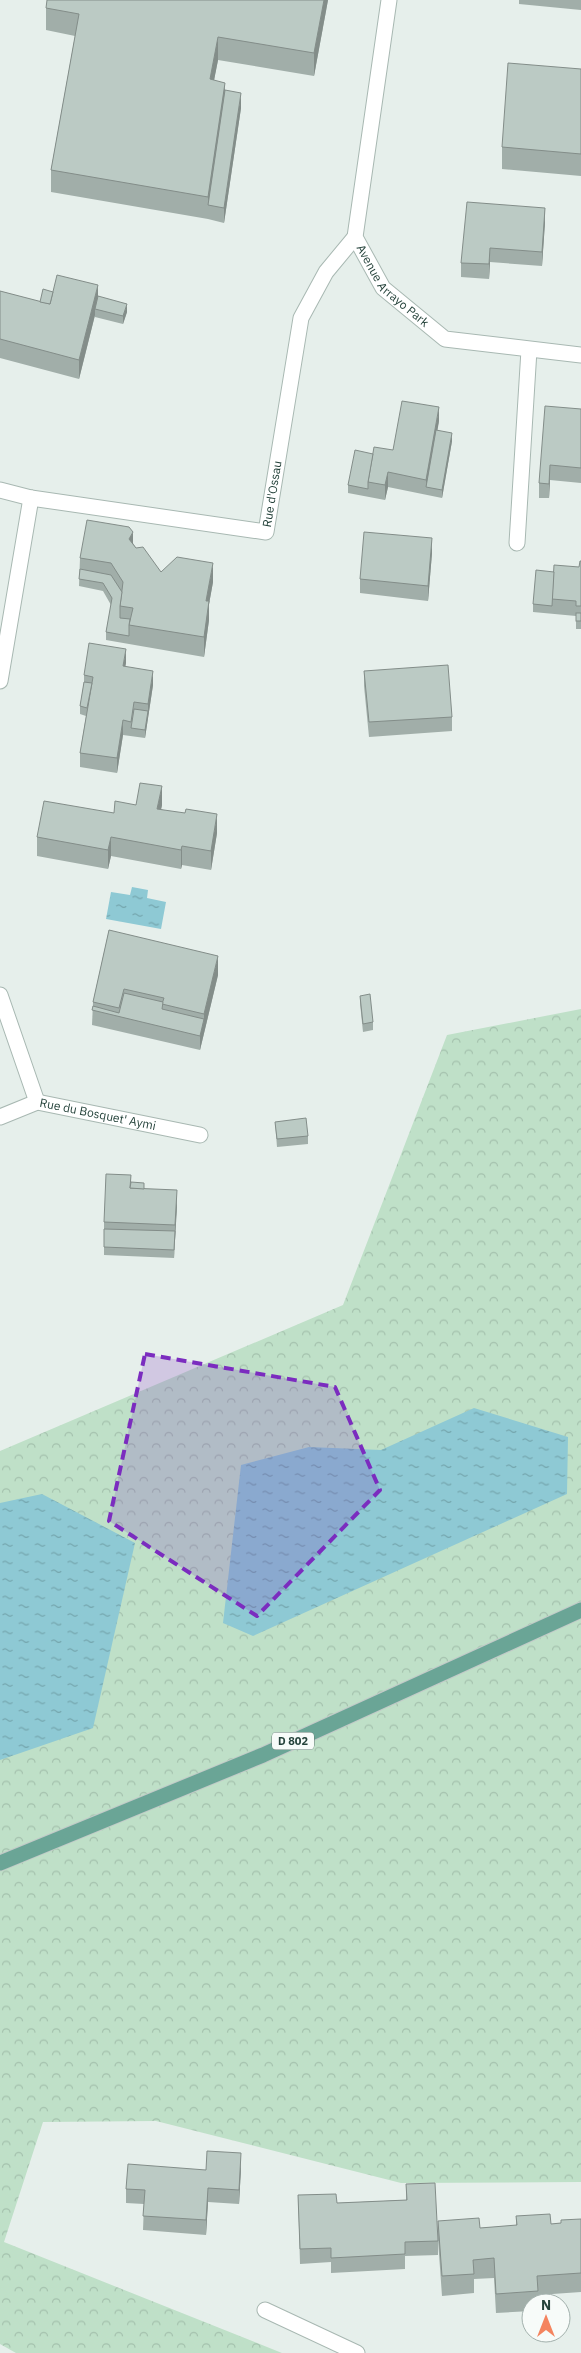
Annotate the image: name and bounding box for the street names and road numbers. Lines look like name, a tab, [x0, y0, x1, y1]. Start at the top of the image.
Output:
street label: Avenue Arrayo Park	[354, 242, 433, 330]
street label: Rue d'Ossau	[259, 460, 285, 528]
street label: Rue du Bosquet' Aymi	[38, 1095, 157, 1133]
road number: D 802	[272, 1732, 314, 1750]

